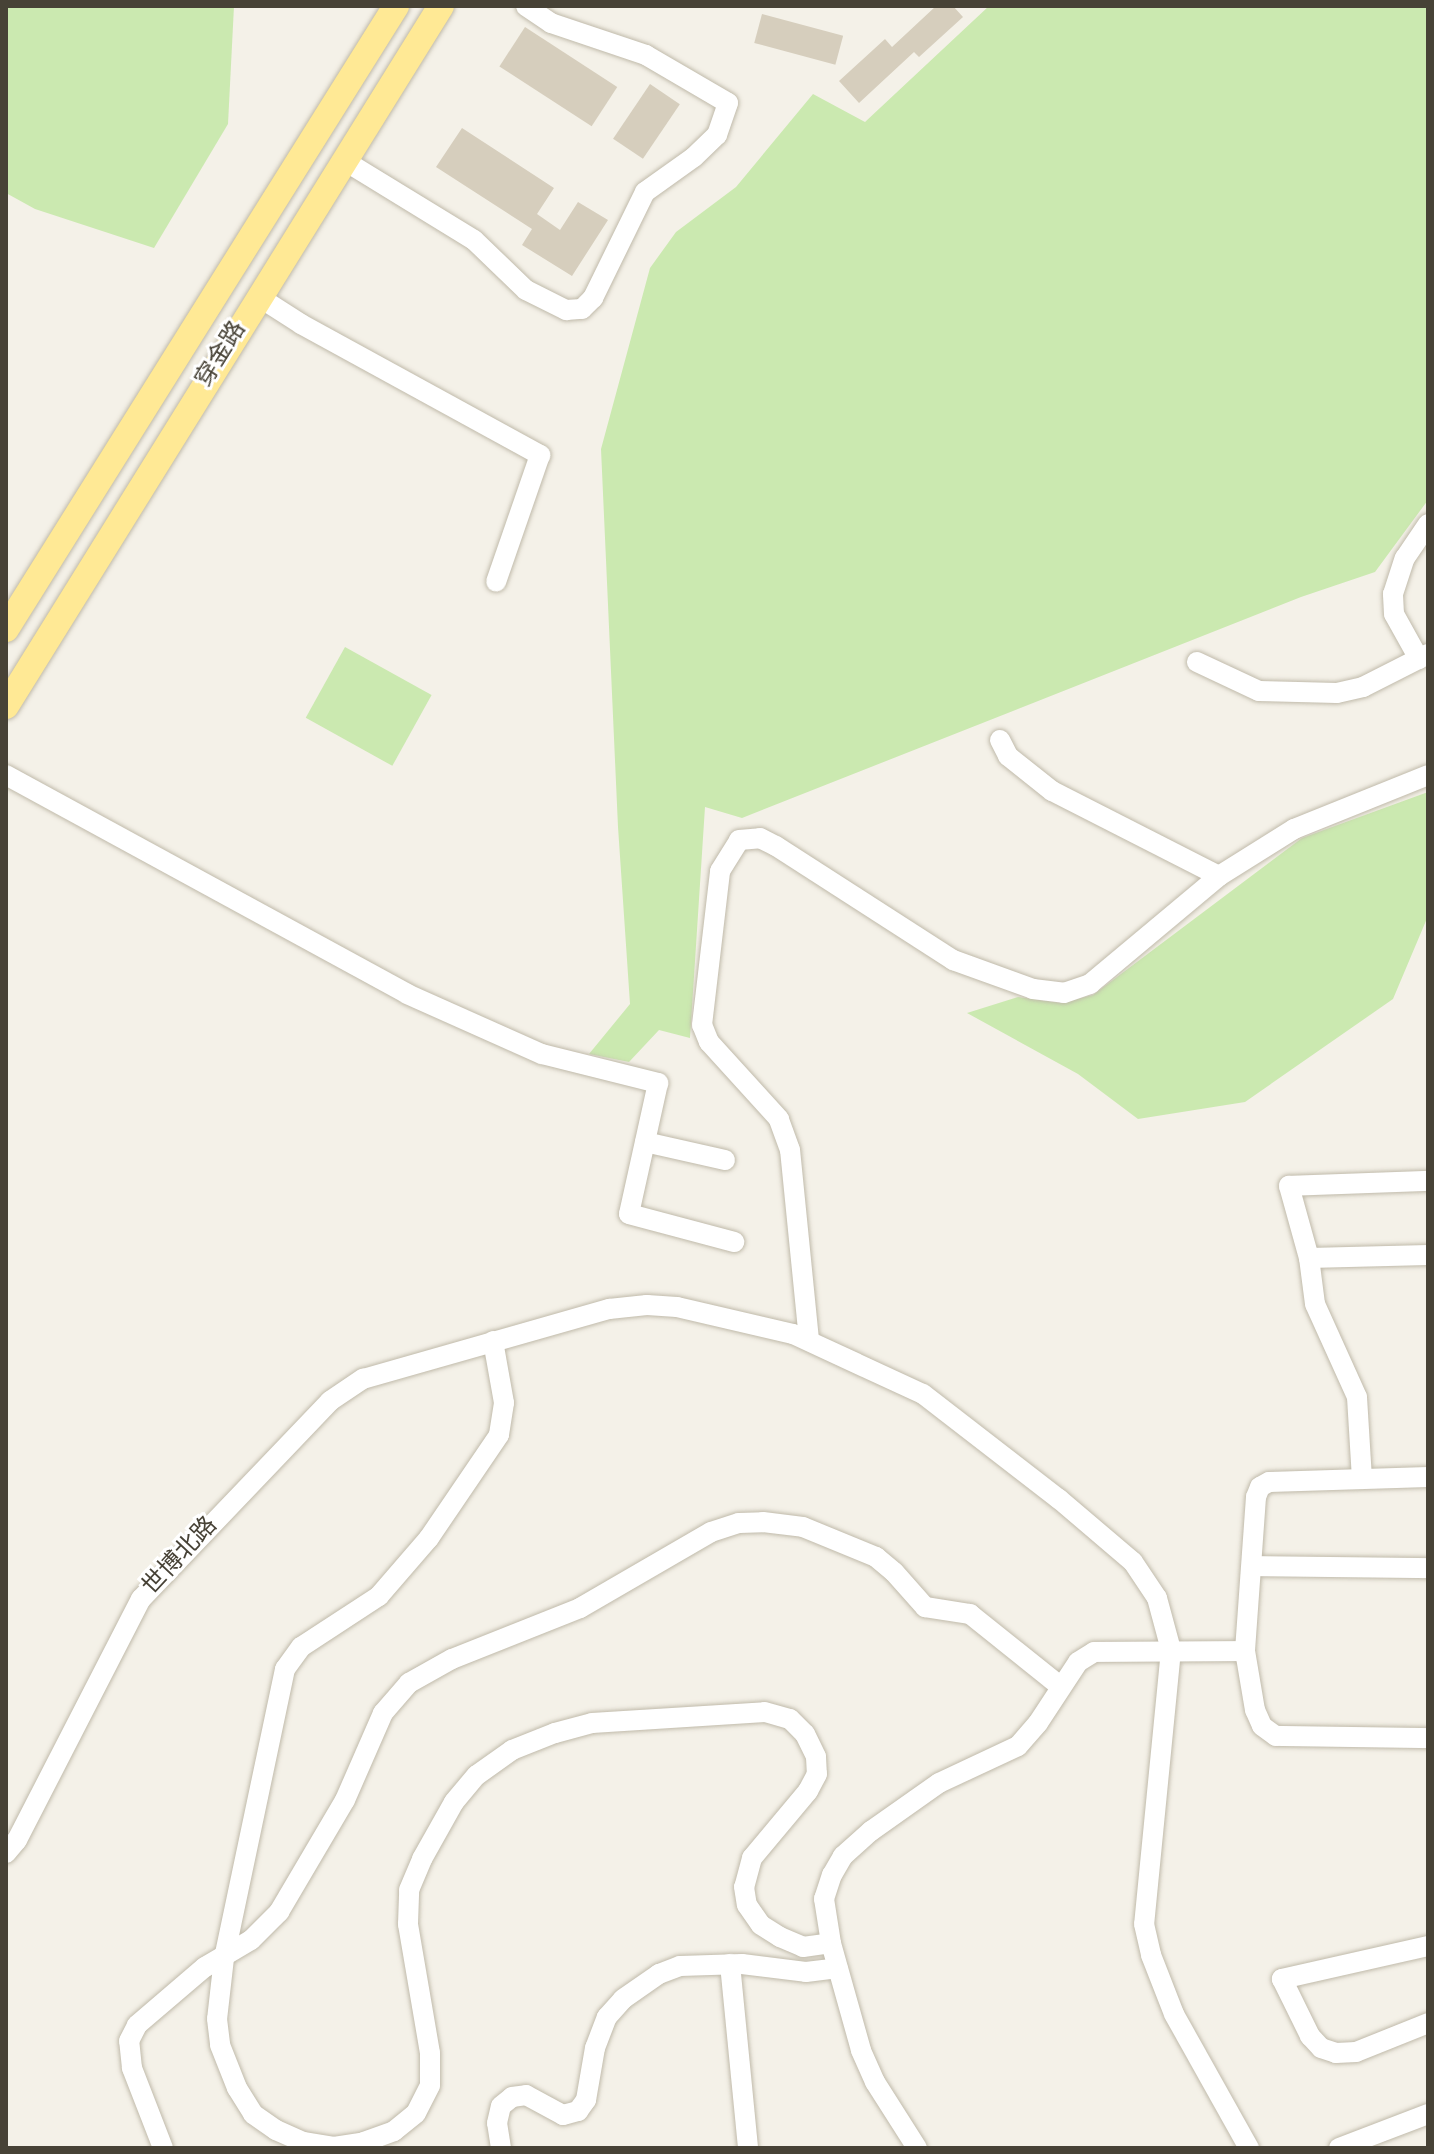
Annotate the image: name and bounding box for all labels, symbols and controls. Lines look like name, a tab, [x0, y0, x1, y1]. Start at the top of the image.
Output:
street label: 穿金路	[191, 317, 253, 393]
street label: 世博北路	[138, 1512, 224, 1602]

